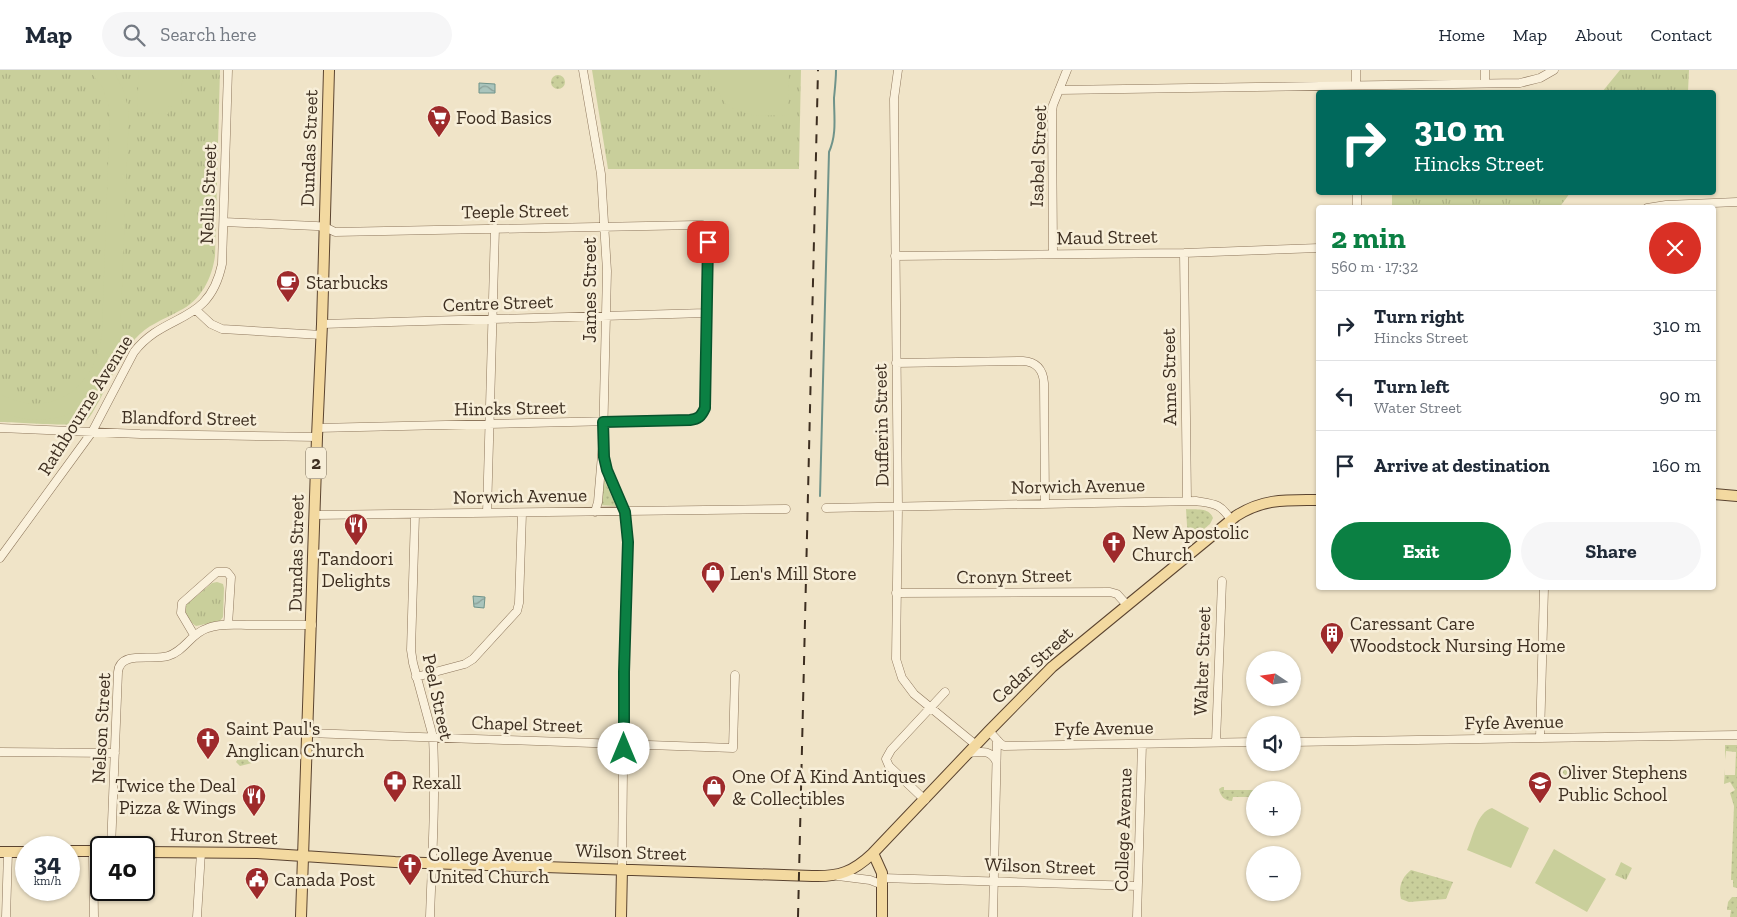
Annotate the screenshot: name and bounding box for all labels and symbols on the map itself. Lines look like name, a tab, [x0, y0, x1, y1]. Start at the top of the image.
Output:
street label: Dundas Street	[295, 89, 323, 207]
supermarket icon: Food Basics	[426, 104, 452, 138]
street label: Isabel Street	[1025, 105, 1051, 207]
place label: Food Basics	[456, 106, 552, 129]
street label: Nellis Street	[195, 143, 221, 245]
street label: Teeple Street	[461, 199, 569, 223]
pin	[687, 221, 729, 263]
street label: Maud Street	[1056, 225, 1158, 249]
street label: James Street	[578, 237, 601, 343]
cafe icon: Starbucks	[275, 269, 301, 303]
place label: Starbucks	[306, 271, 388, 294]
street label: Centre Street	[442, 290, 554, 316]
street label: Anne Street	[1157, 328, 1181, 426]
street label: Rathbourne Avenue	[33, 331, 137, 479]
street label: Dufferin Street	[868, 363, 894, 487]
street label: Hincks Street	[454, 396, 566, 420]
street label: Blandford Street	[121, 405, 257, 431]
road number: 2	[306, 448, 326, 478]
street label: Norwich Avenue	[1011, 473, 1145, 499]
street label: Norwich Avenue	[453, 483, 587, 509]
street label: Dundas Street	[283, 494, 309, 612]
restaurant icon: Tandoori Delights	[343, 512, 369, 546]
place label: New Apostolic Church	[1132, 521, 1249, 566]
church icon: New Apostolic Church	[1101, 530, 1127, 564]
place label: Tandoori Delights	[319, 547, 393, 592]
shop icon: Len's Mill Store	[700, 560, 726, 594]
place label: Len's Mill Store	[730, 562, 857, 585]
street label: Cronyn Street	[956, 563, 1072, 589]
street label: Walter Street	[1189, 606, 1215, 716]
place label: Caressant Care Woodstock Nursing Home	[1350, 612, 1565, 657]
building icon: Caressant Care Woodstock Nursing Home	[1319, 621, 1345, 655]
street label: Cedar Street	[987, 622, 1077, 708]
north arrow	[1246, 651, 1301, 706]
street label: Peel Street	[418, 652, 458, 742]
street label: Nelson Street	[87, 672, 115, 784]
street label: Fyfe Avenue	[1464, 710, 1564, 734]
street label: Chapel Street	[471, 711, 583, 737]
street label: Fyfe Avenue	[1054, 716, 1154, 740]
place label: Saint Paul's Anglican Church	[226, 717, 364, 762]
position arrow	[597, 722, 649, 774]
church icon: Saint Paul's Anglican Church	[195, 726, 221, 760]
place label: Oliver Stephens Public School	[1558, 761, 1687, 806]
place label: One Of A Kind Antiques & Collectibles	[732, 765, 926, 810]
street label: College Avenue	[1109, 767, 1137, 893]
pharmacy icon: Rexall	[382, 769, 408, 803]
school or university icon: Oliver Stephens Public School	[1527, 770, 1553, 804]
place label: Rexall	[412, 771, 461, 794]
place label: Twice the Deal Pizza & Wings	[115, 774, 236, 819]
shop icon: One Of A Kind Antiques & Collectibles	[701, 774, 727, 808]
restaurant icon: Twice the Deal Pizza & Wings	[241, 783, 267, 817]
street label: Huron Street	[170, 823, 278, 849]
speed limit sign: 40	[90, 836, 155, 901]
street label: Wilson Street	[575, 839, 687, 865]
place label: College Avenue United Church	[428, 843, 552, 888]
church icon: College Avenue United Church	[397, 852, 423, 886]
street label: Wilson Street	[984, 853, 1096, 879]
public building icon: Canada Post	[244, 866, 270, 900]
place label: Canada Post	[274, 868, 375, 891]

